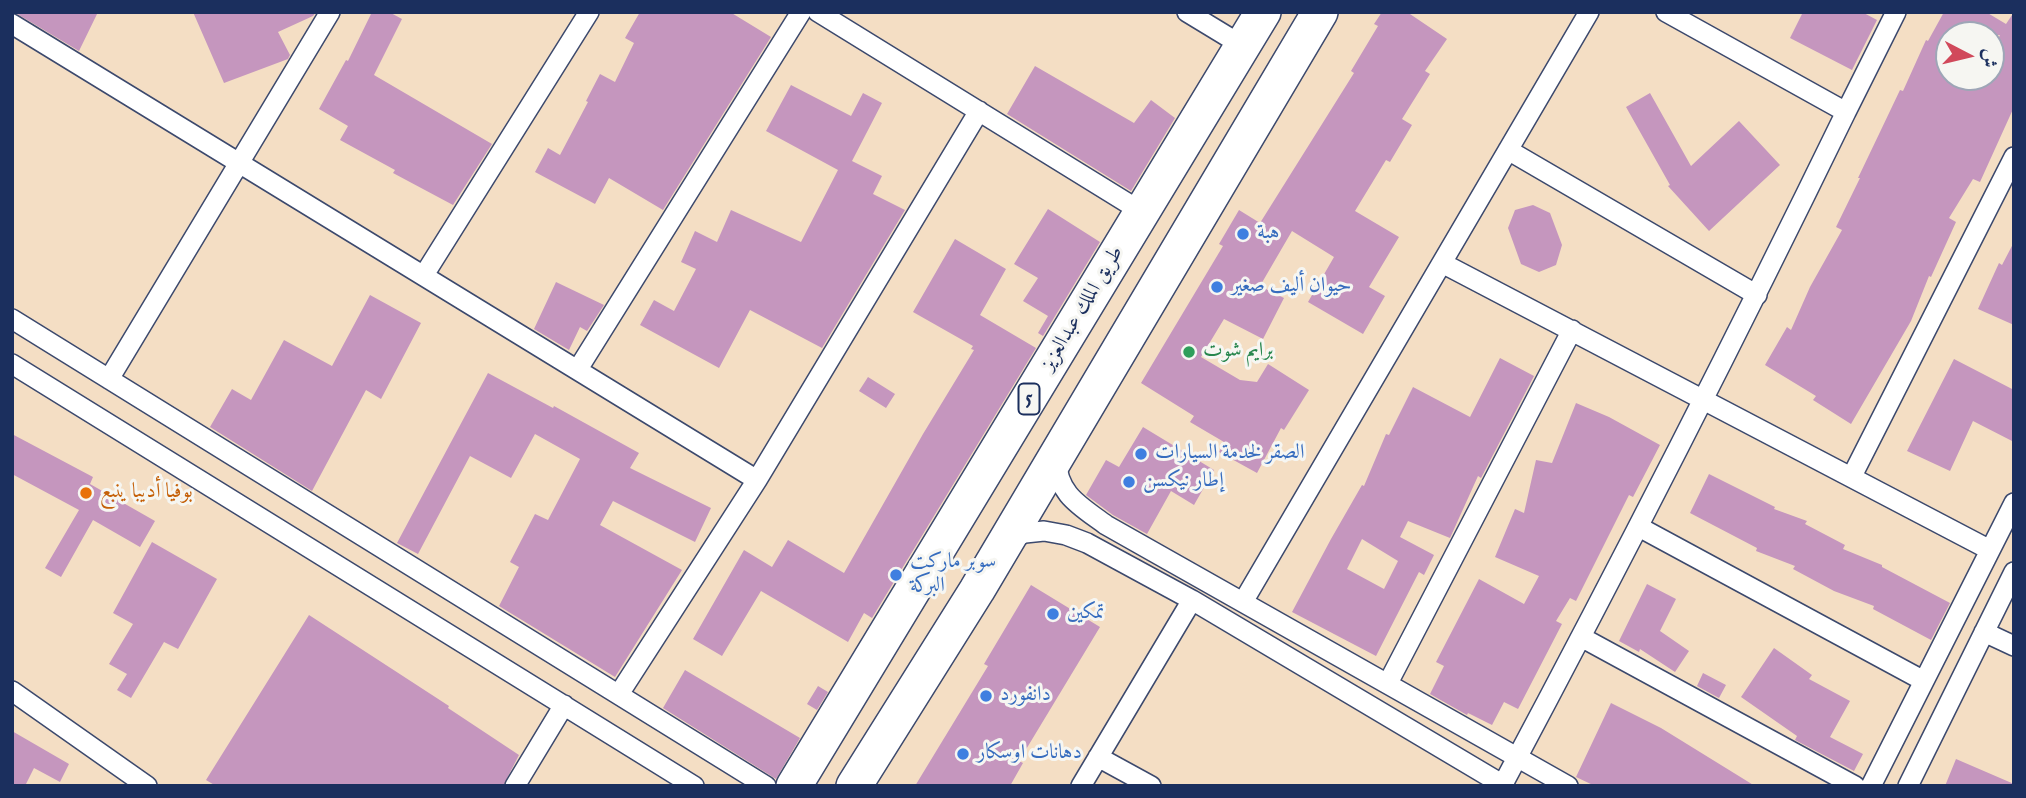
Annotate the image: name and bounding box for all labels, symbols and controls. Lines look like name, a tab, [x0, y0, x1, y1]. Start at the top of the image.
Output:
north arrow	[1935, 21, 2005, 91]
text: ش	[1976, 47, 2002, 69]
place label: هبة	[1257, 221, 1280, 247]
marker: هبة	[1235, 226, 1251, 242]
street label: طريق الملك عبدالعزيز	[1036, 242, 1130, 376]
place label: حيوان أليف صغير	[1231, 274, 1352, 300]
marker: حيوان أليف صغير	[1209, 279, 1225, 295]
place label: برايم شوت	[1203, 339, 1273, 365]
marker: برايم شوت	[1181, 344, 1197, 360]
road number: 5	[1018, 384, 1040, 414]
place label: الصقر لخدمة السيارات	[1155, 441, 1304, 467]
marker: الصقر لخدمة السيارات	[1133, 446, 1149, 462]
place label: إطار نيكسن	[1143, 469, 1224, 495]
marker: إطار نيكسن	[1121, 474, 1137, 490]
place label: بوفيا أديبا ينبع	[100, 480, 193, 506]
marker: بوفيا أديبا ينبع	[78, 485, 94, 501]
place label: سوبر ماركت البركة	[910, 550, 996, 600]
marker: سوبر ماركت البركة	[888, 567, 904, 583]
place label: تمكين	[1067, 601, 1105, 627]
marker: تمكين	[1045, 606, 1061, 622]
place label: دانفورد	[1000, 683, 1051, 709]
marker: دانفورد	[978, 688, 994, 704]
place label: دهانات اوسكار	[977, 741, 1082, 767]
marker: دهانات اوسكار	[955, 746, 971, 762]

